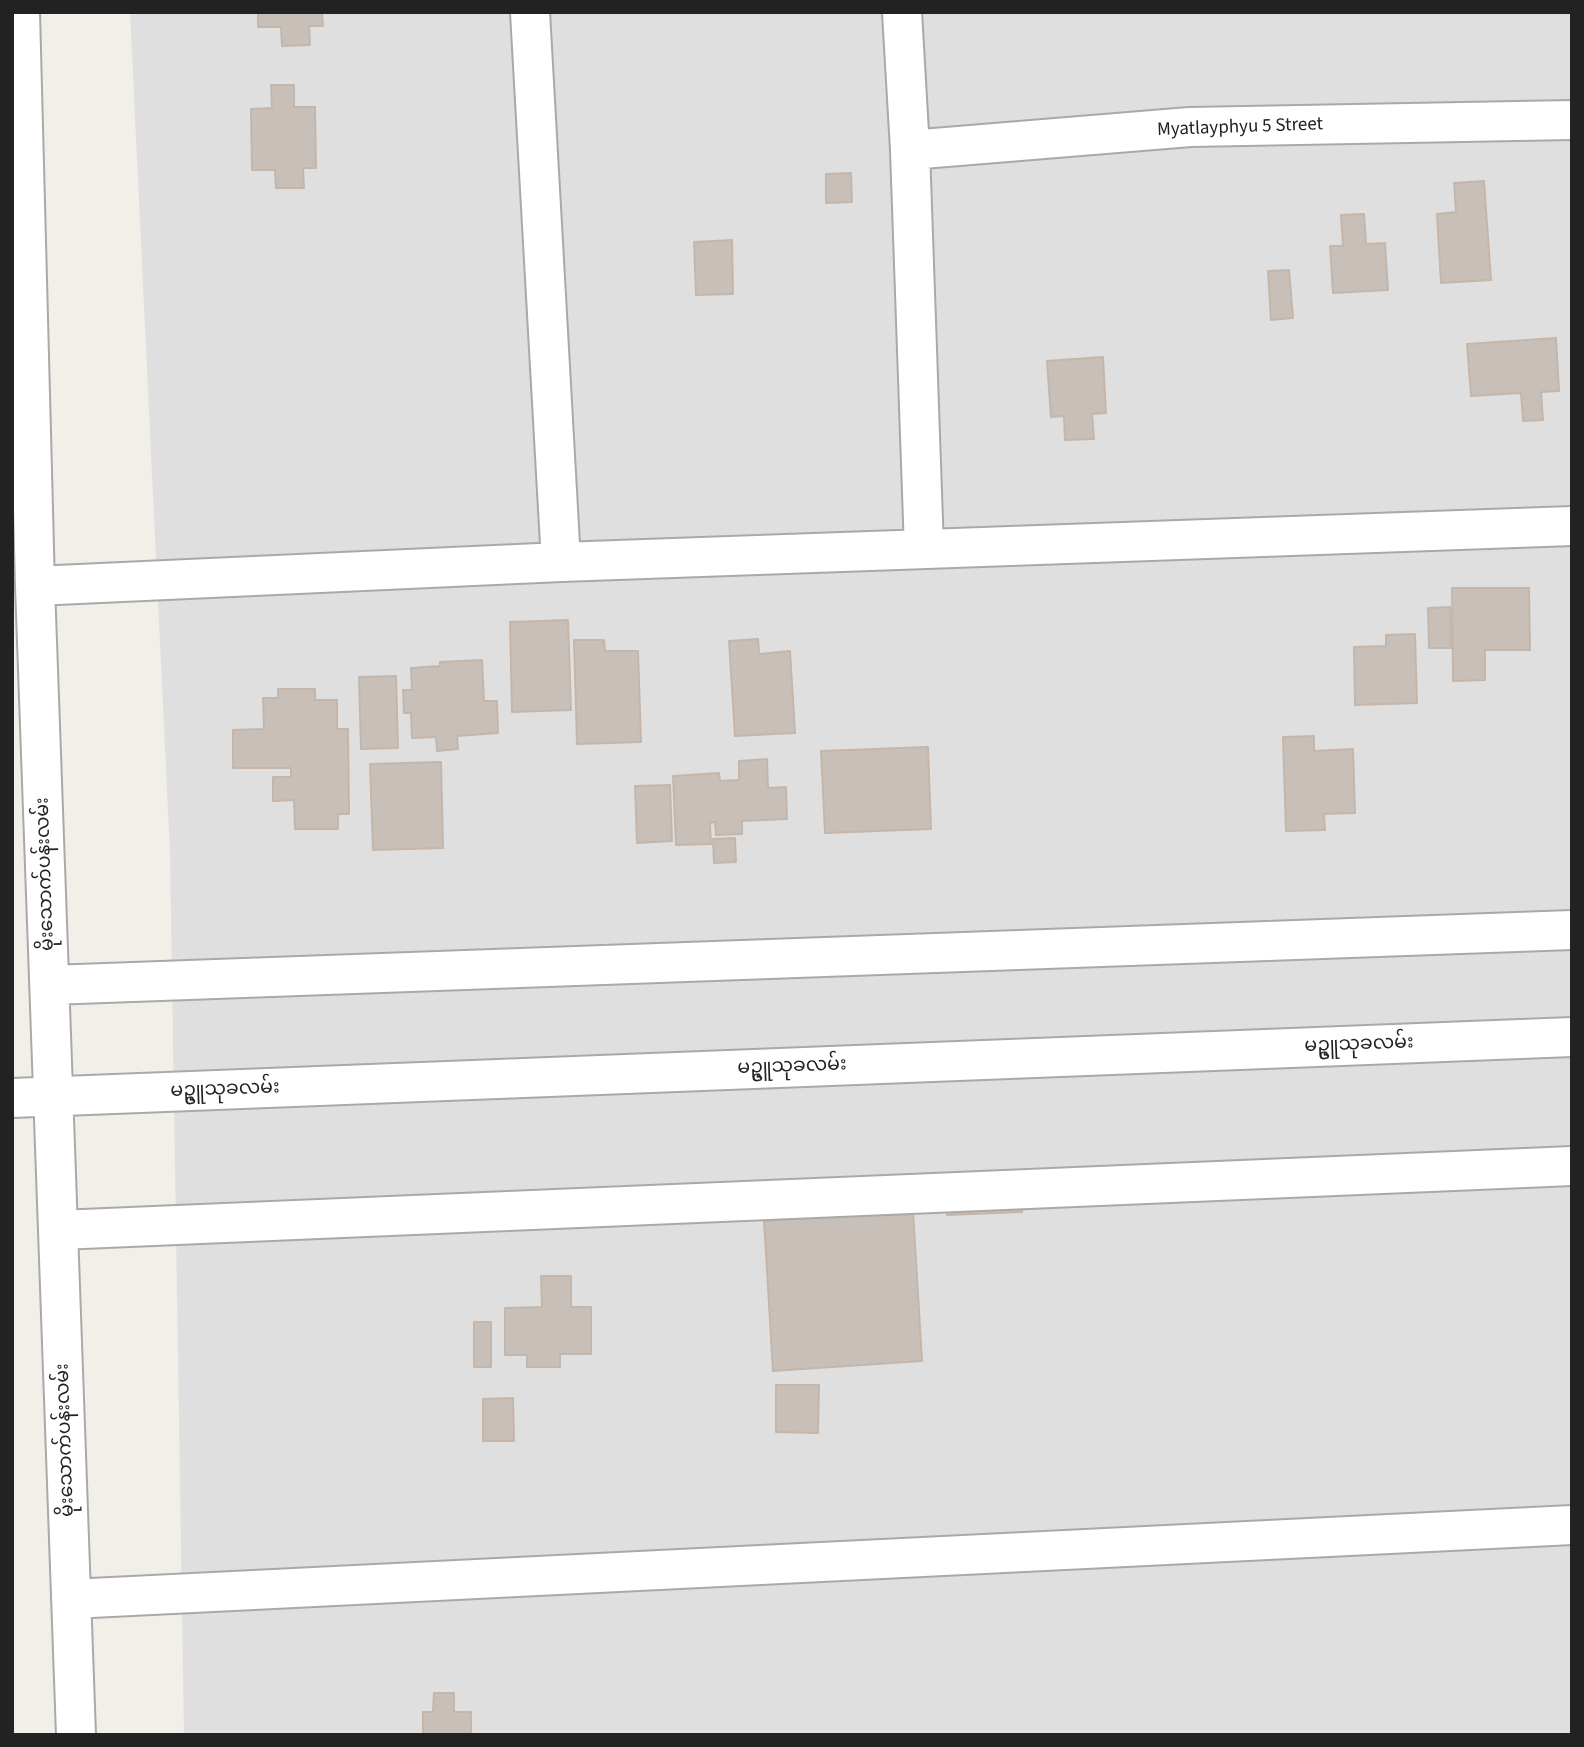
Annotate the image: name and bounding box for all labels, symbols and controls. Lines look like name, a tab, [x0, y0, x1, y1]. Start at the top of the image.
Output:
street label: Myatlayphyu 5 Street	[1157, 114, 1323, 142]
street label: မိုးသောက်ပန်းလမ်း	[32, 797, 60, 951]
street label: မဥ္ဇူသုခလမ်း	[1304, 1032, 1414, 1058]
street label: မဥ္ဇူသုခလမ်း	[737, 1054, 847, 1080]
street label: မဥ္ဇူသုခလမ်း	[170, 1077, 280, 1103]
street label: မိုးသောက်ပန်းလမ်း	[52, 1363, 80, 1517]

